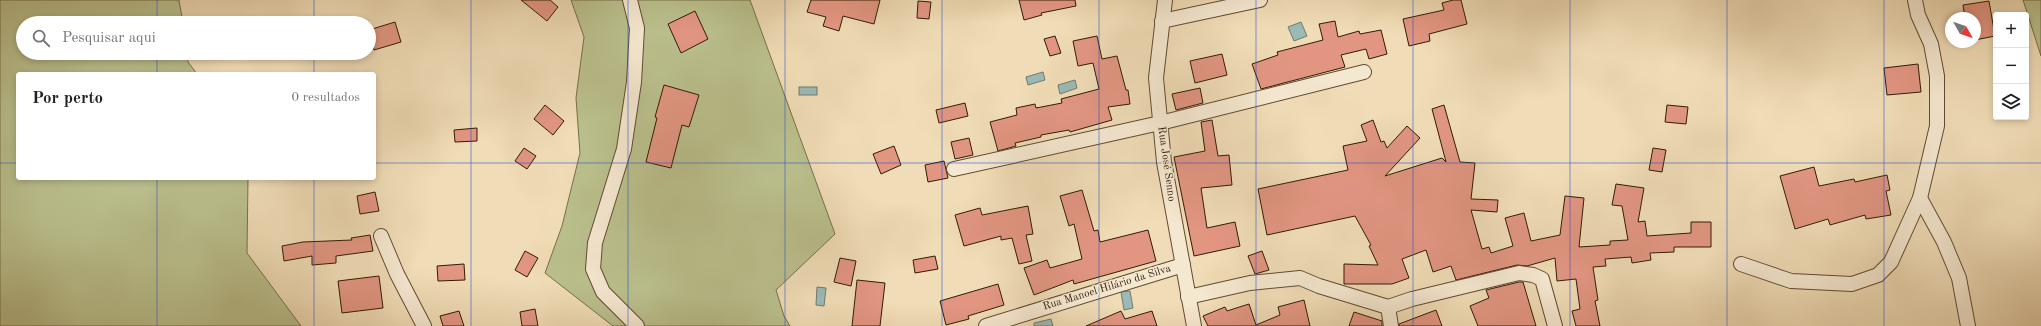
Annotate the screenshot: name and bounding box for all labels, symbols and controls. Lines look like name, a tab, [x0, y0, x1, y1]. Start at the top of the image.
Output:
north arrow	[1945, 12, 1981, 48]
map controls	[1993, 12, 2029, 120]
button: +	[1993, 12, 2029, 48]
search box	[16, 16, 376, 60]
icon: search	[30, 27, 52, 49]
text: Pesquisar aqui	[62, 31, 156, 46]
button: −	[1993, 48, 2029, 84]
button: layers	[1993, 84, 2029, 120]
text: Por perto	[32, 90, 103, 107]
text: 0 resultados	[292, 91, 360, 104]
street label: Rua José Senno	[1155, 126, 1177, 202]
street label: Rua Manoel Hilário da Silva	[1042, 263, 1173, 313]

